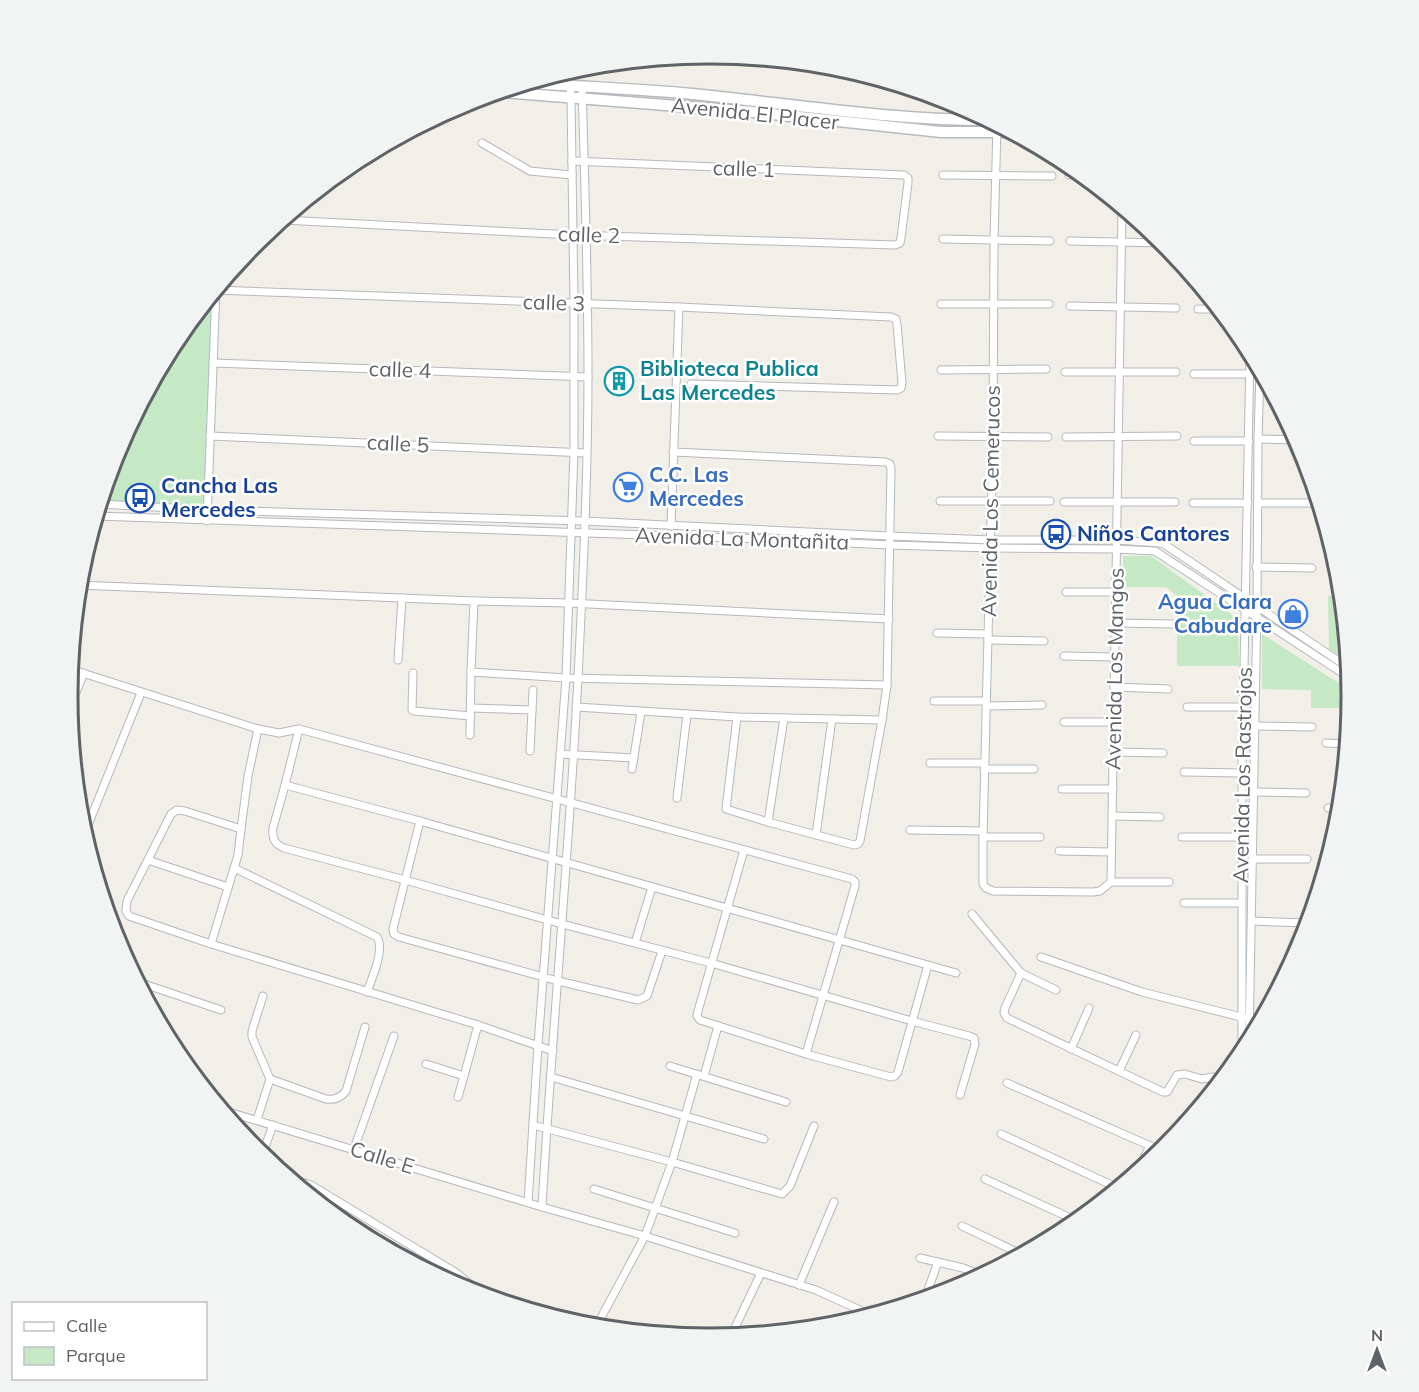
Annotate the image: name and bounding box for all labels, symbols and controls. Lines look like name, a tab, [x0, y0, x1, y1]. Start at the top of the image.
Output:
street label: Avenida El Placer	[670, 91, 841, 135]
street label: calle 1	[712, 154, 776, 182]
street label: calle 2	[557, 220, 621, 248]
street label: calle 3	[522, 288, 586, 316]
street label: calle 4	[368, 355, 432, 383]
place label: Biblioteca Publica Las Mercedes	[640, 355, 819, 405]
building icon: Biblioteca Publica Las Mercedes	[603, 365, 635, 397]
street label: Avenida Los Cemerucos	[975, 385, 1005, 617]
street label: calle 5	[366, 428, 430, 458]
place label: C.C. Las Mercedes	[649, 461, 744, 511]
supermarket icon: C.C. Las Mercedes	[612, 471, 644, 503]
place label: Cancha Las Mercedes	[161, 472, 278, 522]
bus stop icon: Cancha Las Mercedes	[124, 482, 156, 514]
bus stop icon: Niños Cantores	[1040, 518, 1072, 550]
place label: Niños Cantores	[1077, 520, 1230, 546]
street label: Avenida La Montañita	[634, 521, 850, 555]
street label: Avenida Los Mangos	[1099, 568, 1129, 770]
place label: Agua Clara Cabudare	[1158, 588, 1272, 638]
shop icon: Agua Clara Cabudare	[1277, 598, 1309, 630]
street label: Avenida Los Rastrojos	[1227, 667, 1257, 883]
street label: Calle E	[347, 1135, 418, 1179]
legend	[12, 1302, 207, 1380]
text: Calle	[66, 1314, 107, 1337]
north arrow	[1347, 1320, 1407, 1380]
text: N	[1371, 1325, 1383, 1345]
text: Parque	[66, 1344, 125, 1367]

